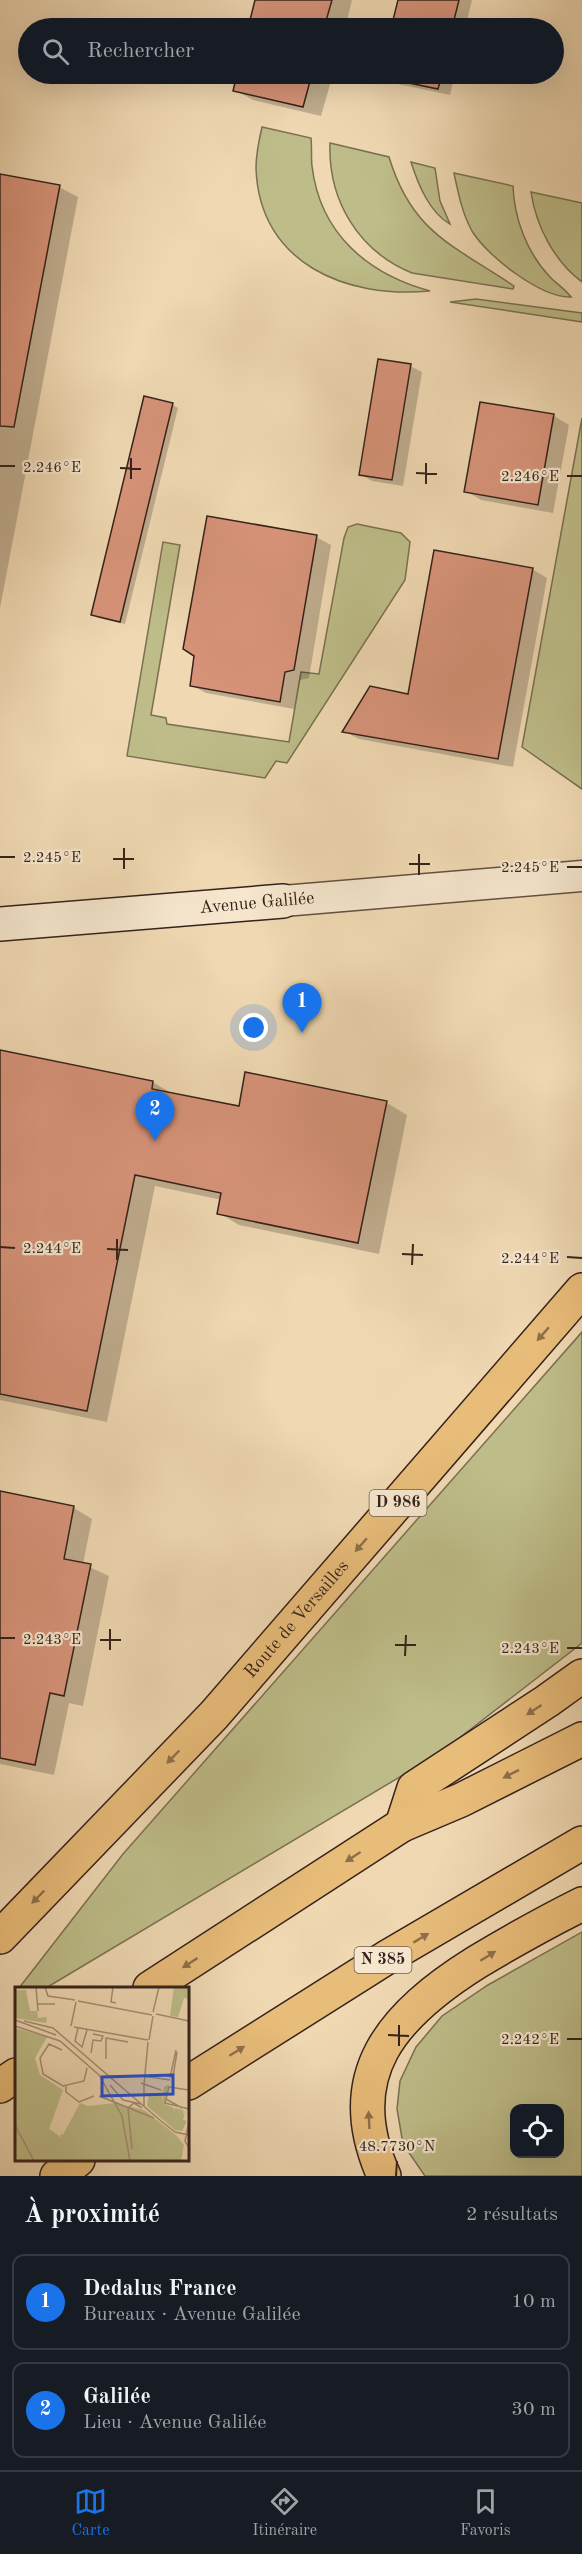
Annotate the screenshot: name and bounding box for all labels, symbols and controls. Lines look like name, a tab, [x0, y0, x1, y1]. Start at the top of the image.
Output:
search box	[18, 18, 564, 84]
icon: search	[39, 35, 72, 68]
text: Rechercher	[87, 40, 194, 62]
text: 2.246°E	[23, 461, 81, 476]
text: 2.246°E	[501, 470, 559, 485]
text: 2.245°E	[23, 851, 81, 866]
text: 2.245°E	[501, 861, 559, 876]
street label: Avenue Galilée	[199, 889, 315, 917]
pin: 1	[282, 984, 322, 1033]
your location	[239, 1013, 268, 1042]
pin: 2	[136, 1092, 174, 1141]
text: 2.244°E	[23, 1242, 81, 1257]
text: 2.244°E	[501, 1252, 559, 1267]
one-way arrow	[537, 1326, 550, 1341]
road number: D 986	[370, 1490, 426, 1516]
one-way arrow	[355, 1537, 368, 1552]
street label: Route de Versailles	[241, 1557, 353, 1682]
text: 2.243°E	[23, 1633, 81, 1648]
text: 2.243°E	[501, 1642, 559, 1657]
one-way arrow	[526, 1704, 543, 1715]
one-way arrow	[167, 1750, 181, 1764]
one-way arrow	[502, 1770, 519, 1779]
one-way arrow	[345, 1852, 362, 1863]
one-way arrow	[31, 1890, 45, 1905]
one-way arrow	[413, 1932, 429, 1943]
road number: N 385	[354, 1947, 412, 1973]
one-way arrow	[479, 1951, 496, 1962]
one-way arrow	[182, 1957, 198, 1969]
inset map	[15, 1987, 189, 2161]
text: 2.242°E	[501, 2033, 559, 2048]
one-way arrow	[229, 2046, 245, 2057]
map controls	[510, 2104, 564, 2158]
button: locate	[510, 2104, 564, 2158]
one-way arrow	[365, 2111, 374, 2130]
text: 48.7730°N	[359, 2140, 436, 2155]
text: À proximité	[24, 2202, 160, 2228]
text: 2 résultats	[466, 2205, 558, 2225]
text: Dedalus France	[83, 2278, 237, 2300]
text: 1	[40, 2292, 51, 2312]
text: 10 m	[511, 2292, 556, 2312]
text: Bureaux · Avenue Galilée	[83, 2305, 301, 2325]
text: Galilée	[83, 2386, 151, 2408]
text: 2	[40, 2400, 51, 2420]
text: 30 m	[511, 2400, 556, 2420]
text: Lieu · Avenue Galilée	[83, 2413, 266, 2433]
tab: Carte	[71, 2485, 110, 2541]
tab: Itinéraire	[252, 2485, 317, 2541]
tab: Favoris	[460, 2485, 511, 2541]

